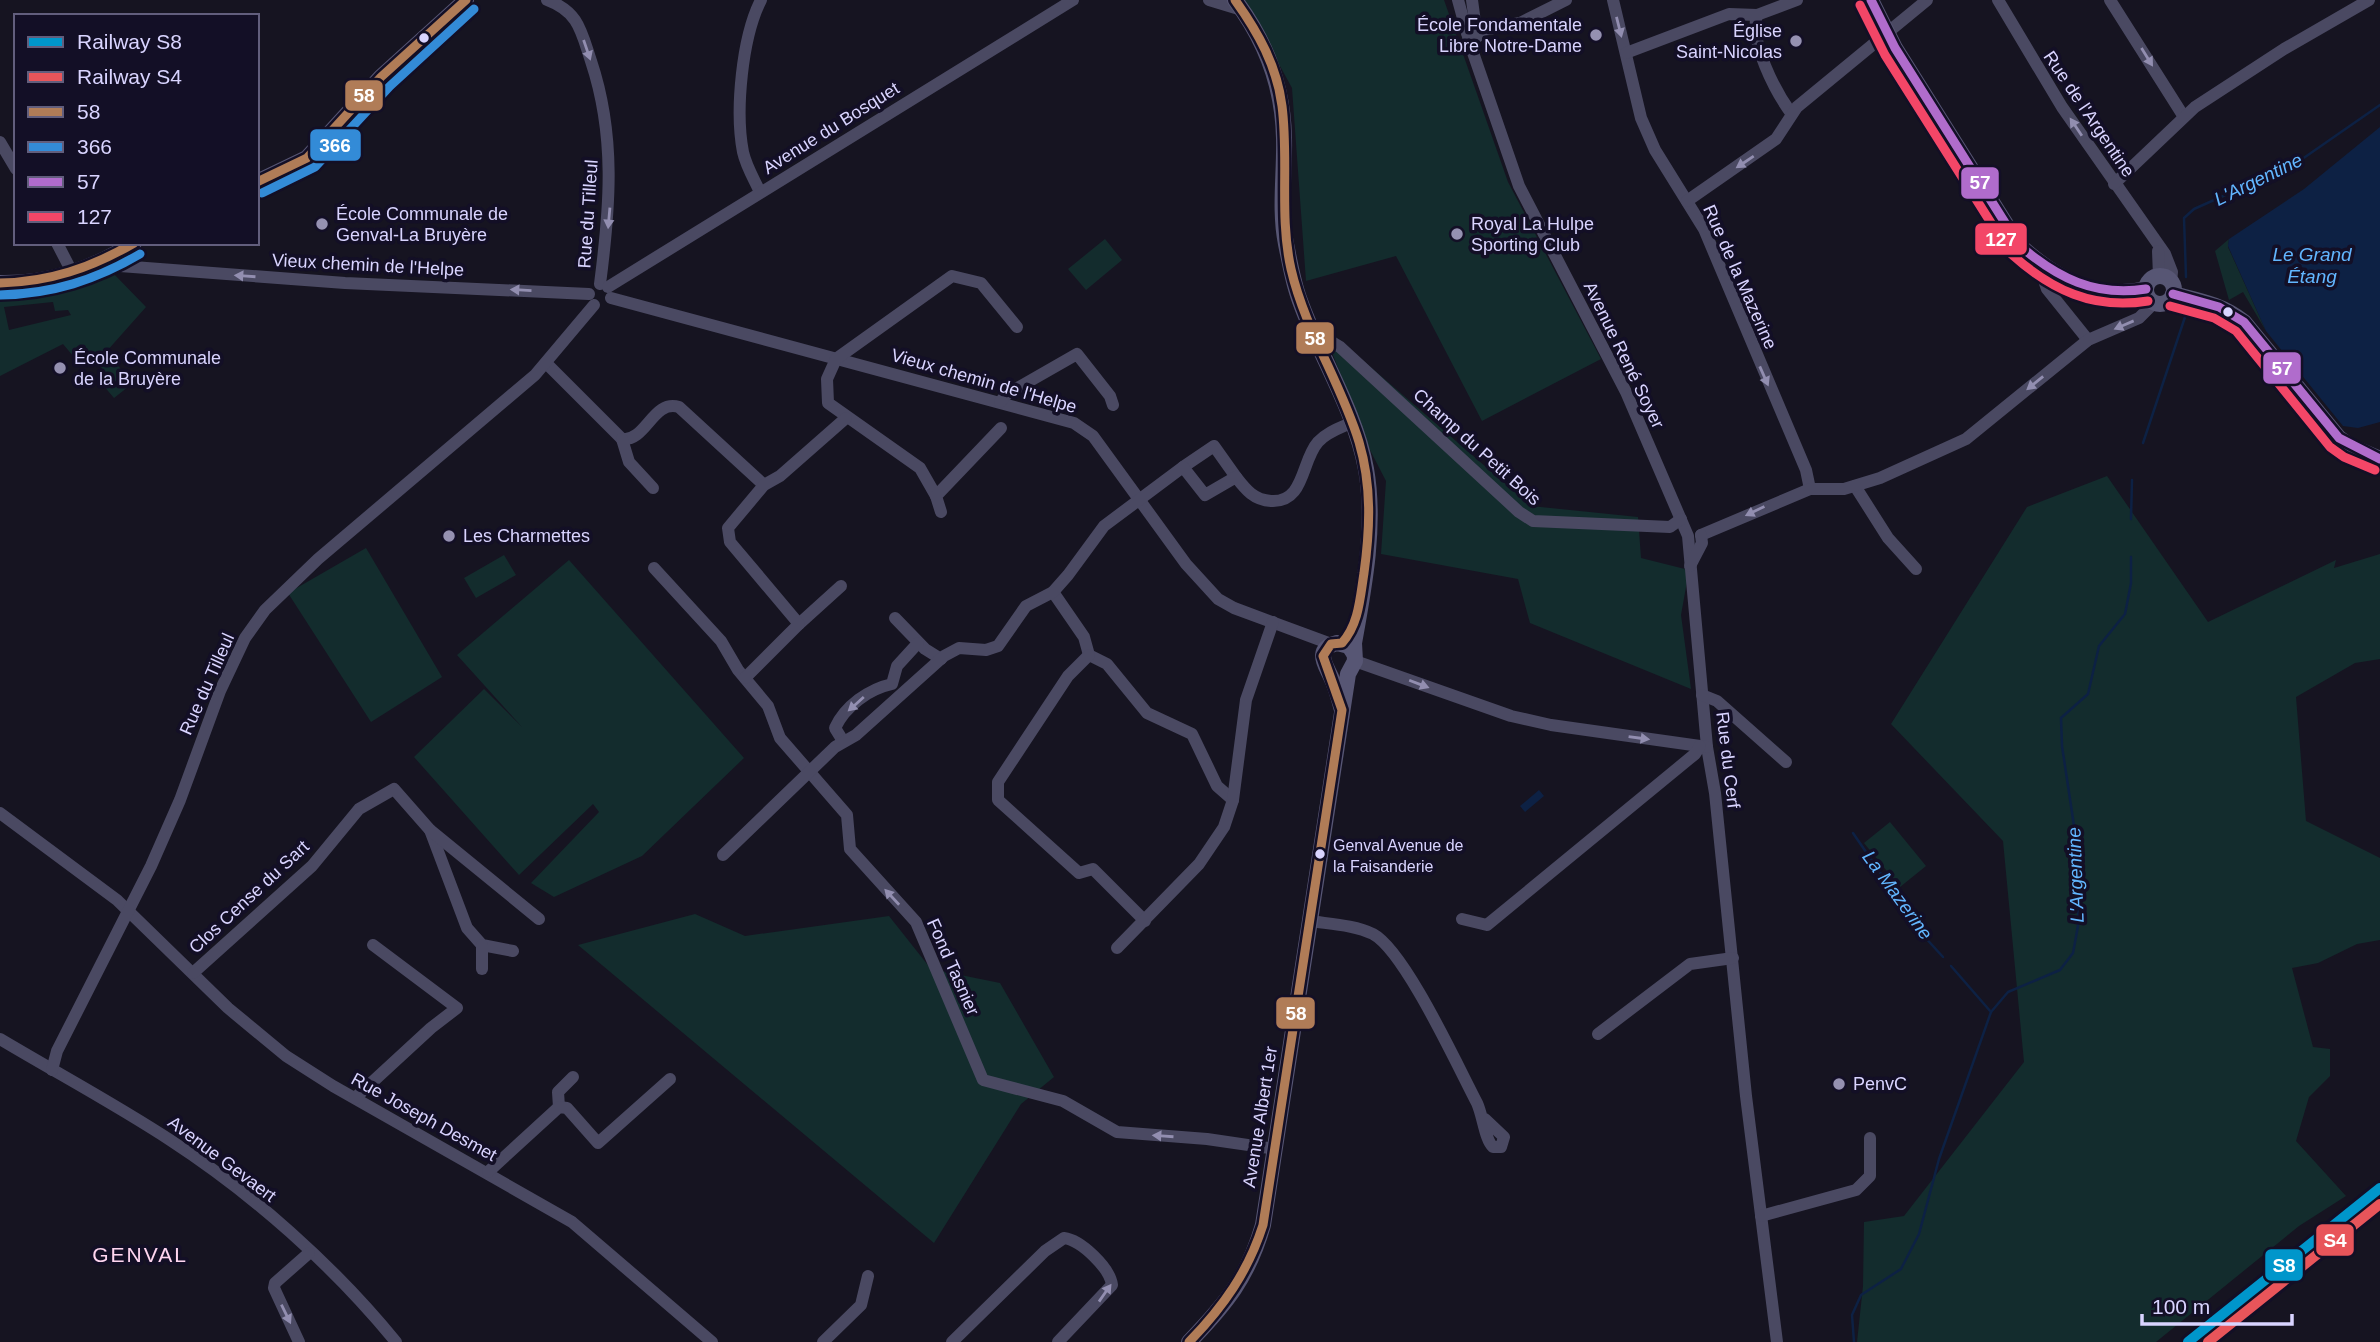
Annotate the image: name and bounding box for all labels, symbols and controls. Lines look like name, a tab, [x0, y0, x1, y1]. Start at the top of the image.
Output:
legend	[14, 14, 259, 245]
place label: École Fondamentale Libre Notre-Dame	[1417, 15, 1582, 56]
one-way arrow	[1614, 16, 1625, 38]
place label: Église Saint-Nicolas	[1676, 21, 1782, 62]
marker: École Fondamentale Libre Notre-Dame	[1588, 27, 1604, 43]
text: Railway S8	[77, 30, 182, 53]
unlabelled marker	[417, 31, 431, 45]
marker: Église Saint-Nicolas	[1788, 33, 1804, 49]
one-way arrow	[582, 39, 593, 60]
street label: Rue de l'Argentine	[2039, 47, 2139, 181]
one-way arrow	[2141, 48, 2154, 67]
text: Railway S4	[77, 65, 182, 88]
street label: Avenue du Bosquet	[759, 78, 903, 178]
line badge: 58	[344, 79, 384, 112]
text: 58	[353, 85, 375, 106]
text: 58	[77, 100, 100, 123]
one-way arrow	[2069, 118, 2082, 137]
line badge: 366	[309, 128, 362, 162]
text: 366	[77, 135, 112, 158]
text: 366	[319, 135, 351, 156]
water label: L'Argentine	[2211, 149, 2306, 210]
one-way arrow	[1736, 155, 1754, 169]
street label: Rue du Tilleul	[574, 159, 602, 269]
line badge: 57	[1960, 166, 2000, 200]
text: 57	[77, 170, 100, 193]
text: 57	[1969, 172, 1991, 193]
street label: Rue de la Mazerine	[1699, 202, 1781, 352]
place label: École Communale de Genval-La Bruyère	[336, 204, 508, 245]
text: 127	[77, 205, 112, 228]
one-way arrow	[603, 207, 614, 229]
place label: Royal La Hulpe Sporting Club	[1471, 214, 1594, 255]
marker: École Communale de Genval-La Bruyère	[314, 216, 330, 232]
line badge: 127	[1974, 222, 2028, 256]
marker: Royal La Hulpe Sporting Club	[1449, 226, 1465, 242]
text: 127	[1985, 229, 2017, 250]
water label: Le Grand Étang	[2272, 244, 2353, 287]
street label: Vieux chemin de l'Helpe	[271, 250, 465, 280]
one-way arrow	[234, 270, 256, 281]
street label: Avenue René Soyer	[1580, 278, 1668, 432]
one-way arrow	[510, 284, 532, 295]
unlabelled marker	[2221, 305, 2235, 319]
one-way arrow	[2113, 320, 2134, 331]
line badge: 58	[1295, 321, 1335, 355]
text: 58	[1304, 328, 1326, 349]
street label: Vieux chemin de l'Helpe	[889, 345, 1079, 417]
place label: École Communale de la Bruyère	[74, 348, 221, 389]
line badge: 57	[2262, 351, 2302, 385]
text: 57	[2271, 358, 2293, 379]
marker: École Communale de la Bruyère	[52, 360, 68, 376]
one-way arrow	[1759, 365, 1770, 386]
one-way arrow	[2026, 376, 2044, 390]
street label: Champ du Petit Bois	[1409, 385, 1545, 509]
one-way arrow	[1745, 505, 1765, 517]
place label: Les Charmettes	[463, 526, 590, 546]
marker: Les Charmettes	[441, 528, 457, 544]
street label: Rue du Tilleul	[176, 630, 238, 738]
one-way arrow	[1409, 678, 1430, 689]
one-way arrow	[848, 695, 865, 711]
street label: Rue du Cerf	[1712, 711, 1744, 810]
one-way arrow	[1628, 732, 1650, 743]
water label: L'Argentine	[2063, 827, 2088, 923]
street label: Clos Cense du Sart	[185, 836, 313, 958]
place label: Genval Avenue de la Faisanderie	[1333, 837, 1464, 875]
marker: Genval Avenue de la Faisanderie	[1313, 847, 1327, 861]
water label: La Mazerine	[1858, 847, 1937, 944]
one-way arrow	[884, 888, 900, 906]
street label: Fond Tasnier	[923, 916, 983, 1018]
line badge: 58	[1275, 996, 1316, 1030]
text: 58	[1285, 1003, 1307, 1024]
street label: Avenue Albert 1er	[1239, 1045, 1281, 1189]
street label: Rue Joseph Desmet	[348, 1069, 500, 1165]
place label: PenvC	[1853, 1074, 1907, 1094]
marker: PenvC	[1831, 1076, 1847, 1092]
street label: Avenue Gevaert	[164, 1112, 280, 1206]
one-way arrow	[1152, 1130, 1174, 1141]
line badge: S4	[2315, 1223, 2355, 1257]
text: S4	[2323, 1230, 2347, 1251]
district label: GENVAL	[92, 1243, 188, 1266]
line badge: S8	[2264, 1248, 2304, 1282]
text: S8	[2272, 1255, 2296, 1276]
scale bar	[2142, 1282, 2292, 1326]
one-way arrow	[1098, 1284, 1112, 1302]
text: 100 m	[2152, 1295, 2210, 1318]
one-way arrow	[280, 1304, 292, 1324]

